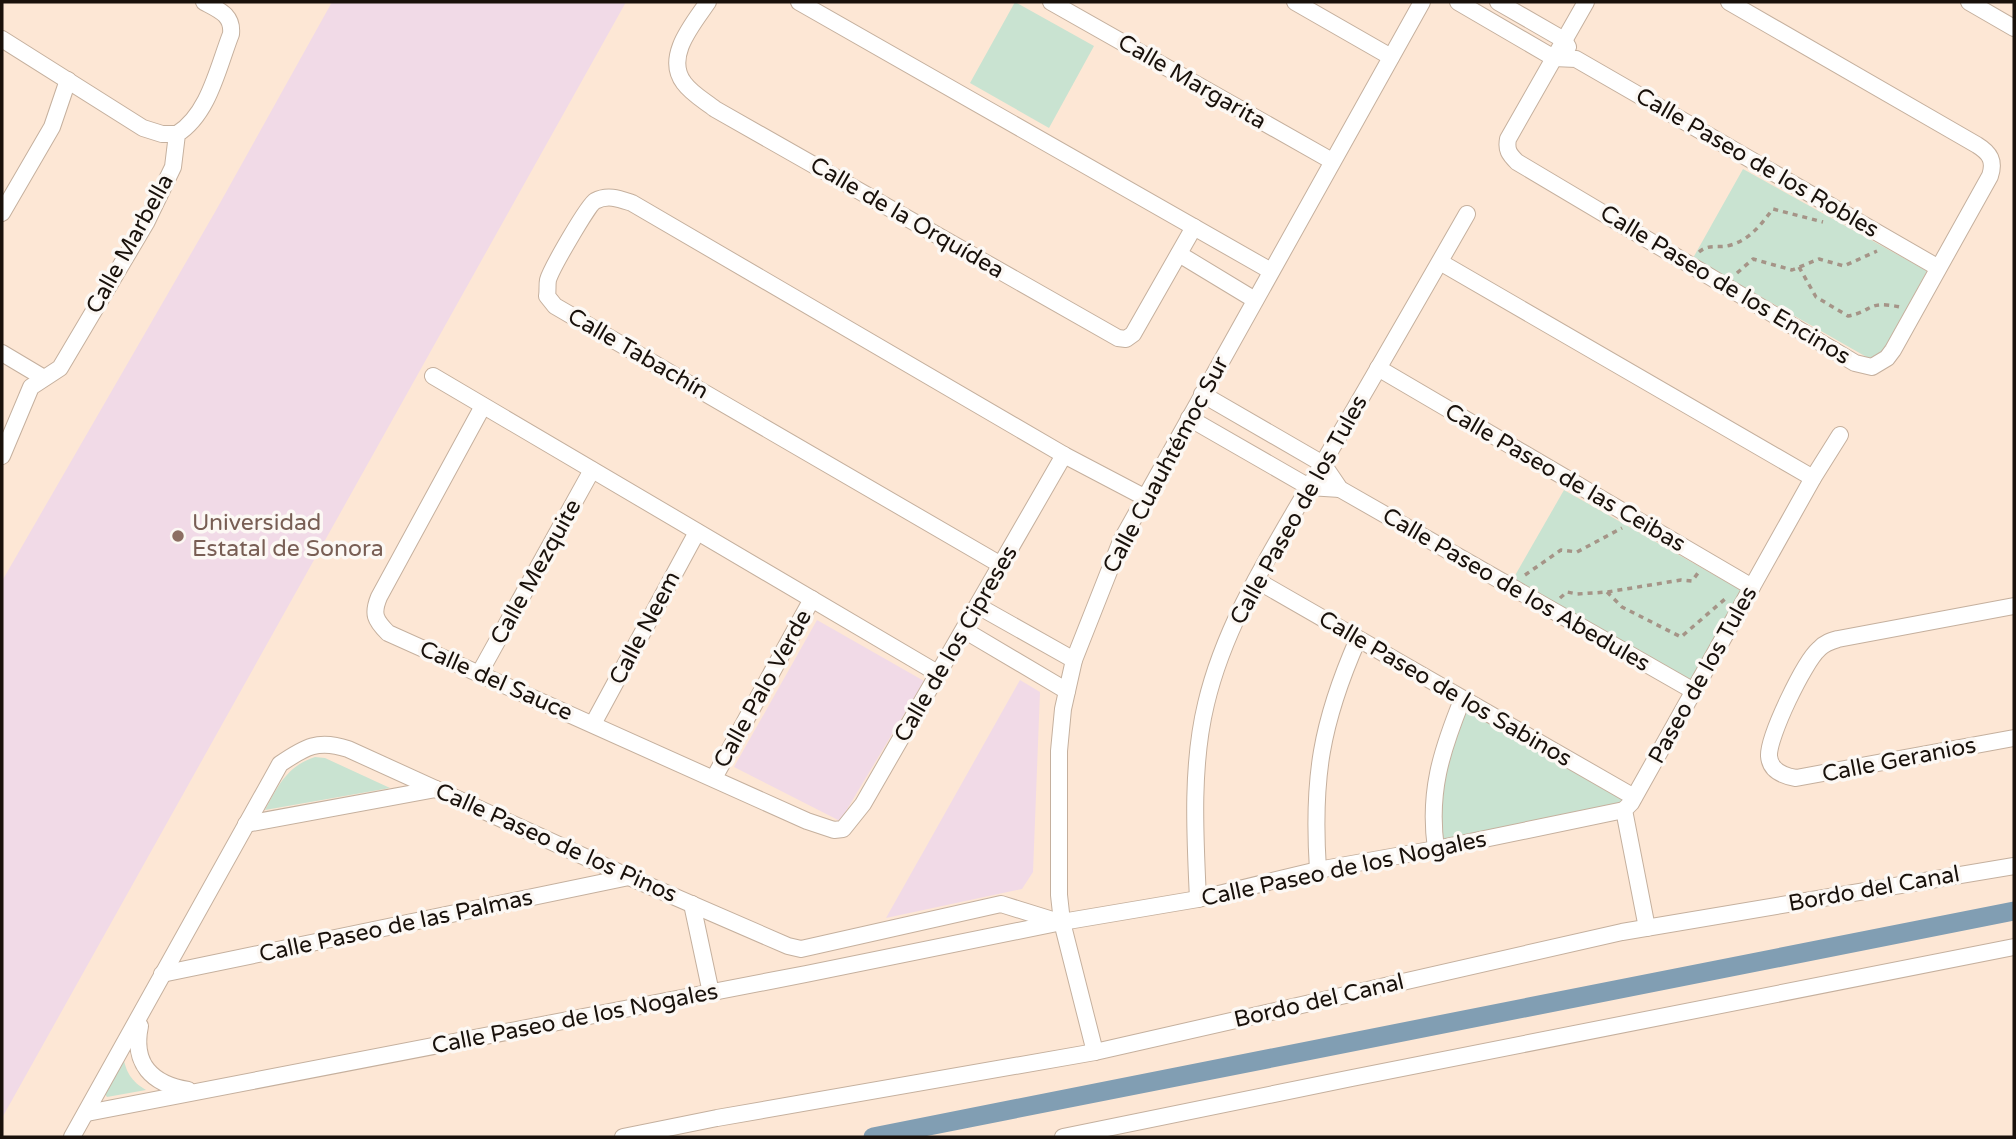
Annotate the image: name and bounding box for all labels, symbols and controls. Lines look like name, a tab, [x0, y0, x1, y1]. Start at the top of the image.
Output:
street label: Calle Margarita	[1113, 28, 1271, 136]
street label: Calle Paseo de los Robles	[1630, 82, 1884, 244]
street label: Calle de la Orquídea	[805, 151, 1009, 285]
street label: Calle Marbella	[80, 169, 180, 319]
street label: Calle Paseo de los Encinos	[1595, 199, 1855, 371]
street label: Calle Tabachín	[563, 302, 713, 406]
street label: Calle Cuauhtémoc Sur	[1097, 352, 1235, 578]
street label: Calle Paseo de los Tules	[1224, 390, 1374, 630]
street label: Calle Paseo de las Ceibas	[1440, 398, 1690, 558]
street label: Calle Mezquite	[485, 495, 587, 649]
street label: Calle Paseo de los Abedules	[1377, 502, 1655, 678]
place label: Universidad Estatal de Sonora	[192, 509, 384, 563]
marker: Universidad Estatal de Sonora	[170, 528, 186, 544]
street label: Calle de los Cipreses	[888, 541, 1024, 747]
street label: Calle Neem	[603, 566, 687, 690]
street label: Paseo de los Tules	[1643, 581, 1763, 769]
street label: Calle Palo Verde	[708, 605, 818, 773]
street label: Calle Paseo de los Sabinos	[1313, 605, 1577, 773]
street label: Calle del Sauce	[415, 635, 577, 727]
street label: Calle Geranios	[1820, 731, 1978, 789]
street label: Calle Paseo de los Pinos	[431, 777, 681, 909]
street label: Calle Paseo de los Nogales	[1199, 825, 1489, 913]
street label: Bordo del Canal	[1786, 860, 1962, 918]
street label: Calle Paseo de las Palmas	[257, 883, 535, 969]
street label: Bordo del Canal	[1231, 968, 1407, 1034]
street label: Calle Paseo de los Nogales	[430, 978, 720, 1060]

